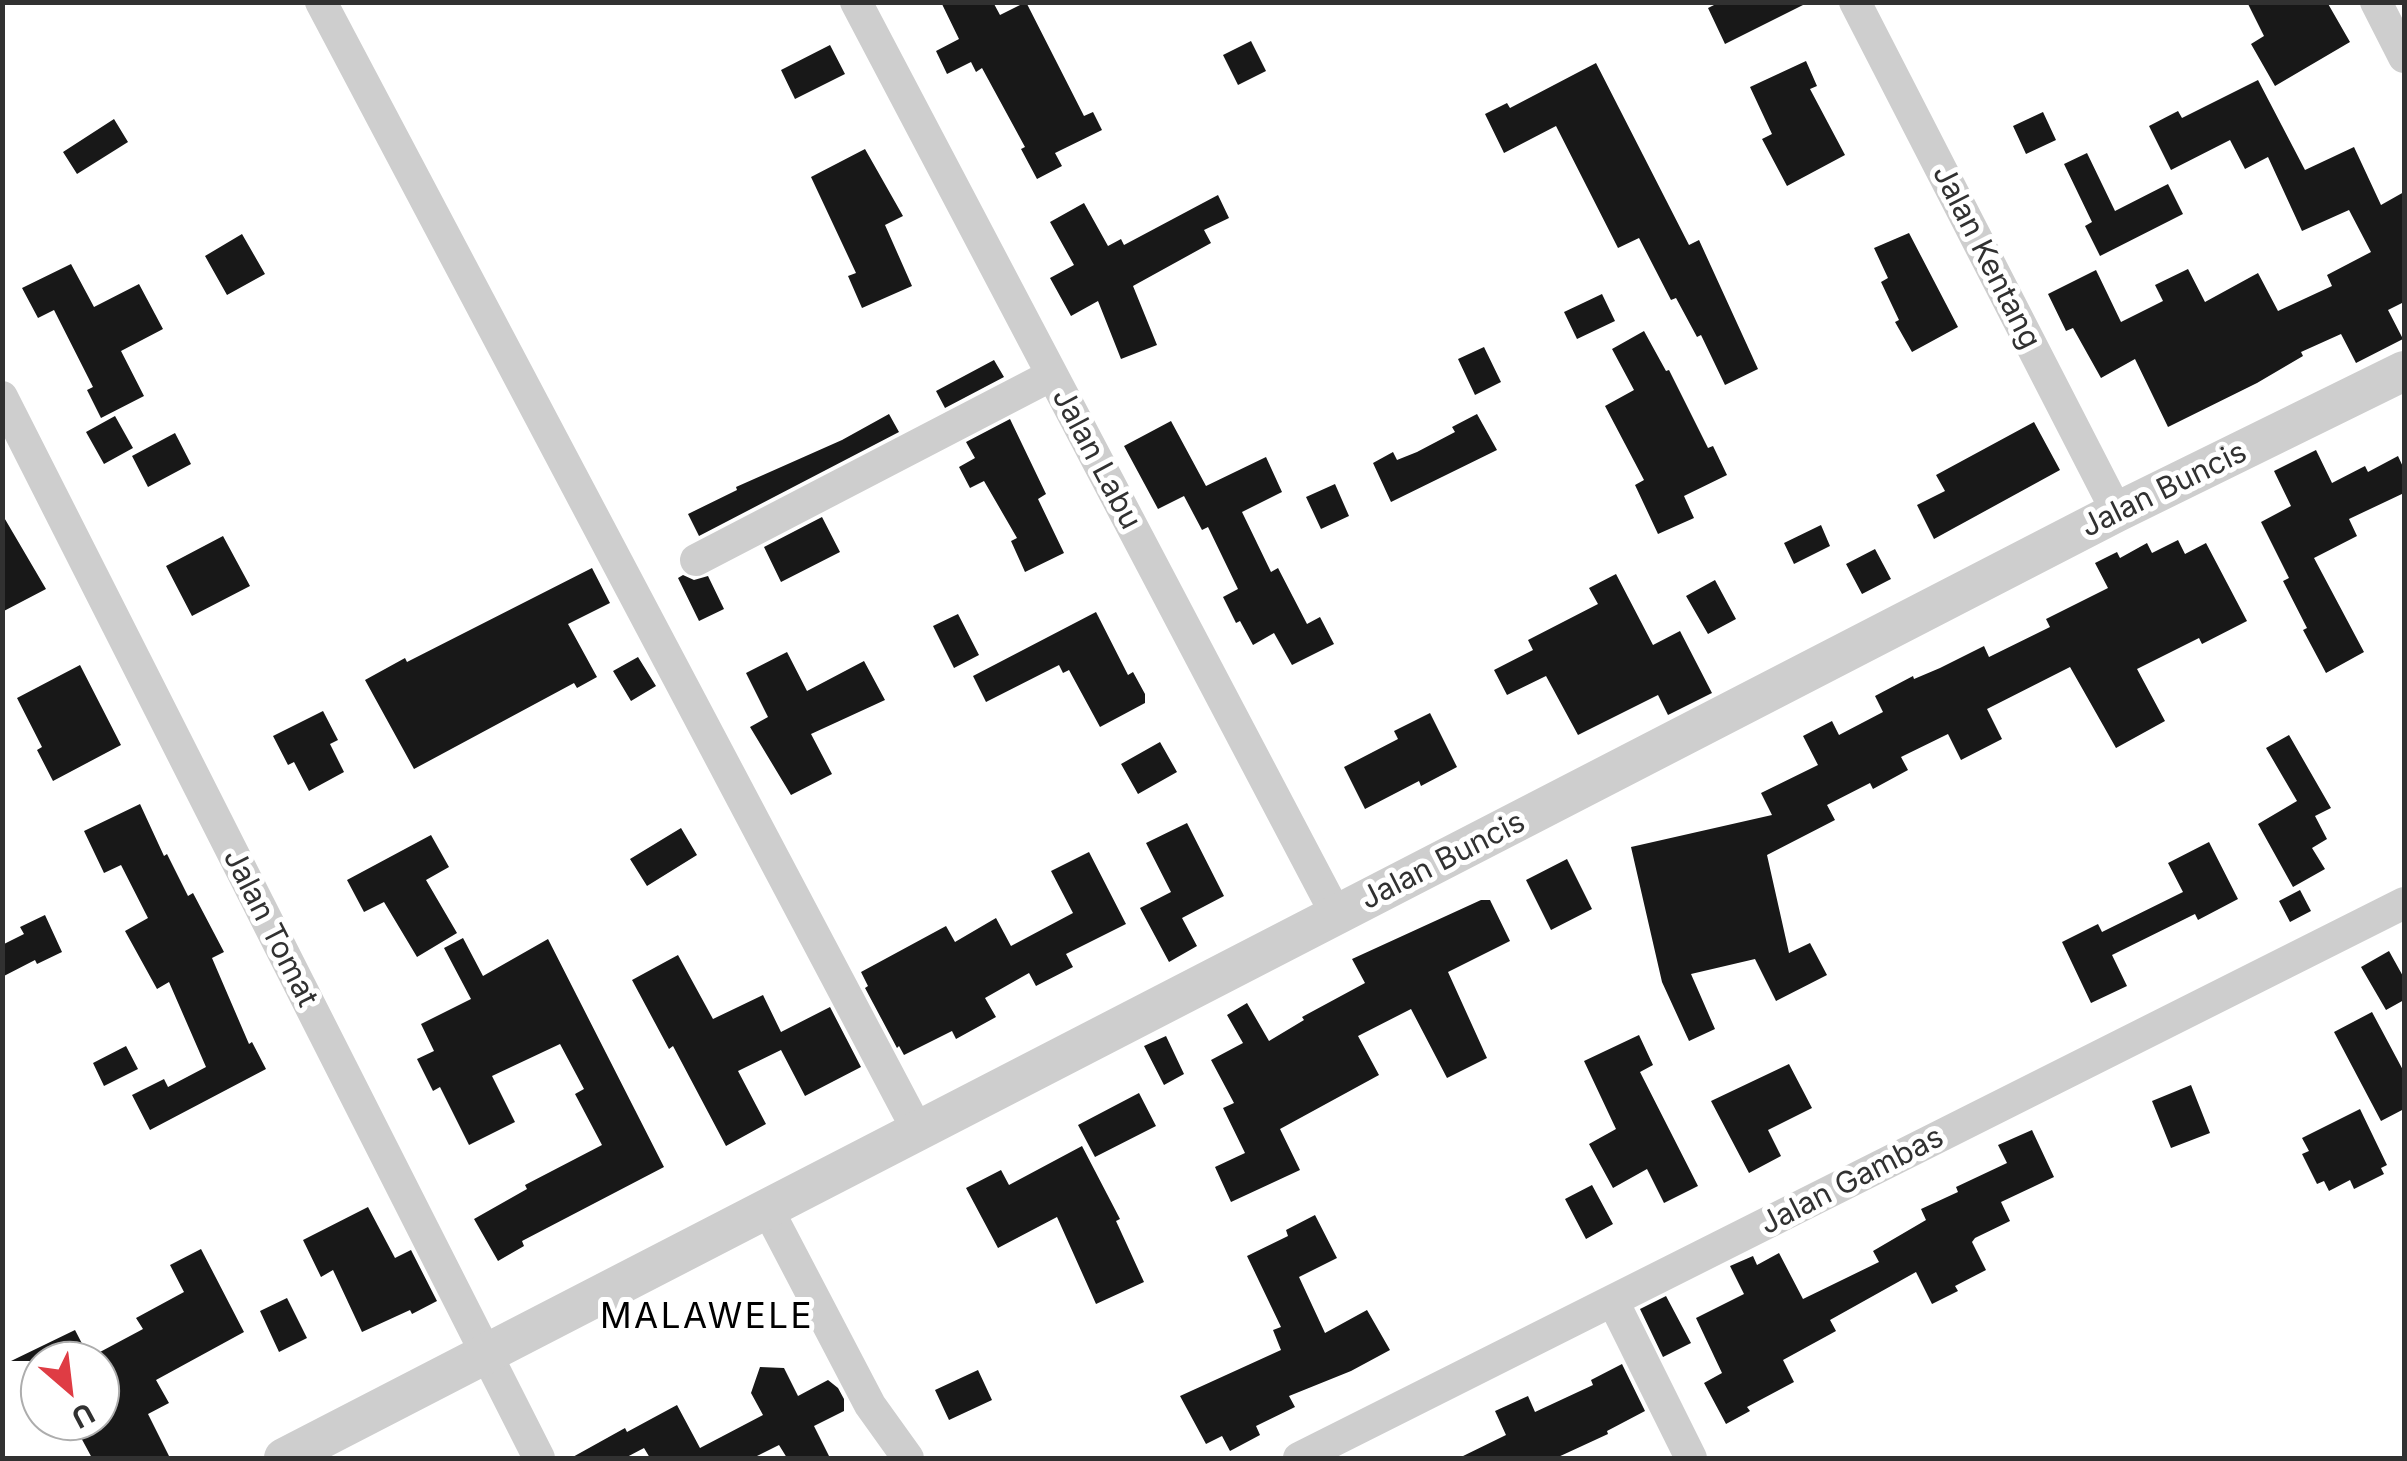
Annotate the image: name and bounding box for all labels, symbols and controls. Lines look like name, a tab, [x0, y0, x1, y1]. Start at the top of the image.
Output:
street label: Jalan Kentang	[1924, 159, 2048, 355]
street label: Jalan Labu	[1044, 382, 1148, 536]
street label: Jalan Buncis	[2075, 434, 2253, 546]
street label: Jalan Buncis	[1355, 804, 1531, 918]
street label: Jalan Tomat	[215, 843, 325, 1013]
street label: Jalan Gambas	[1754, 1119, 1950, 1243]
district label: MALAWELE	[600, 1296, 814, 1338]
north arrow	[20, 1341, 120, 1441]
text: U	[66, 1396, 100, 1436]

